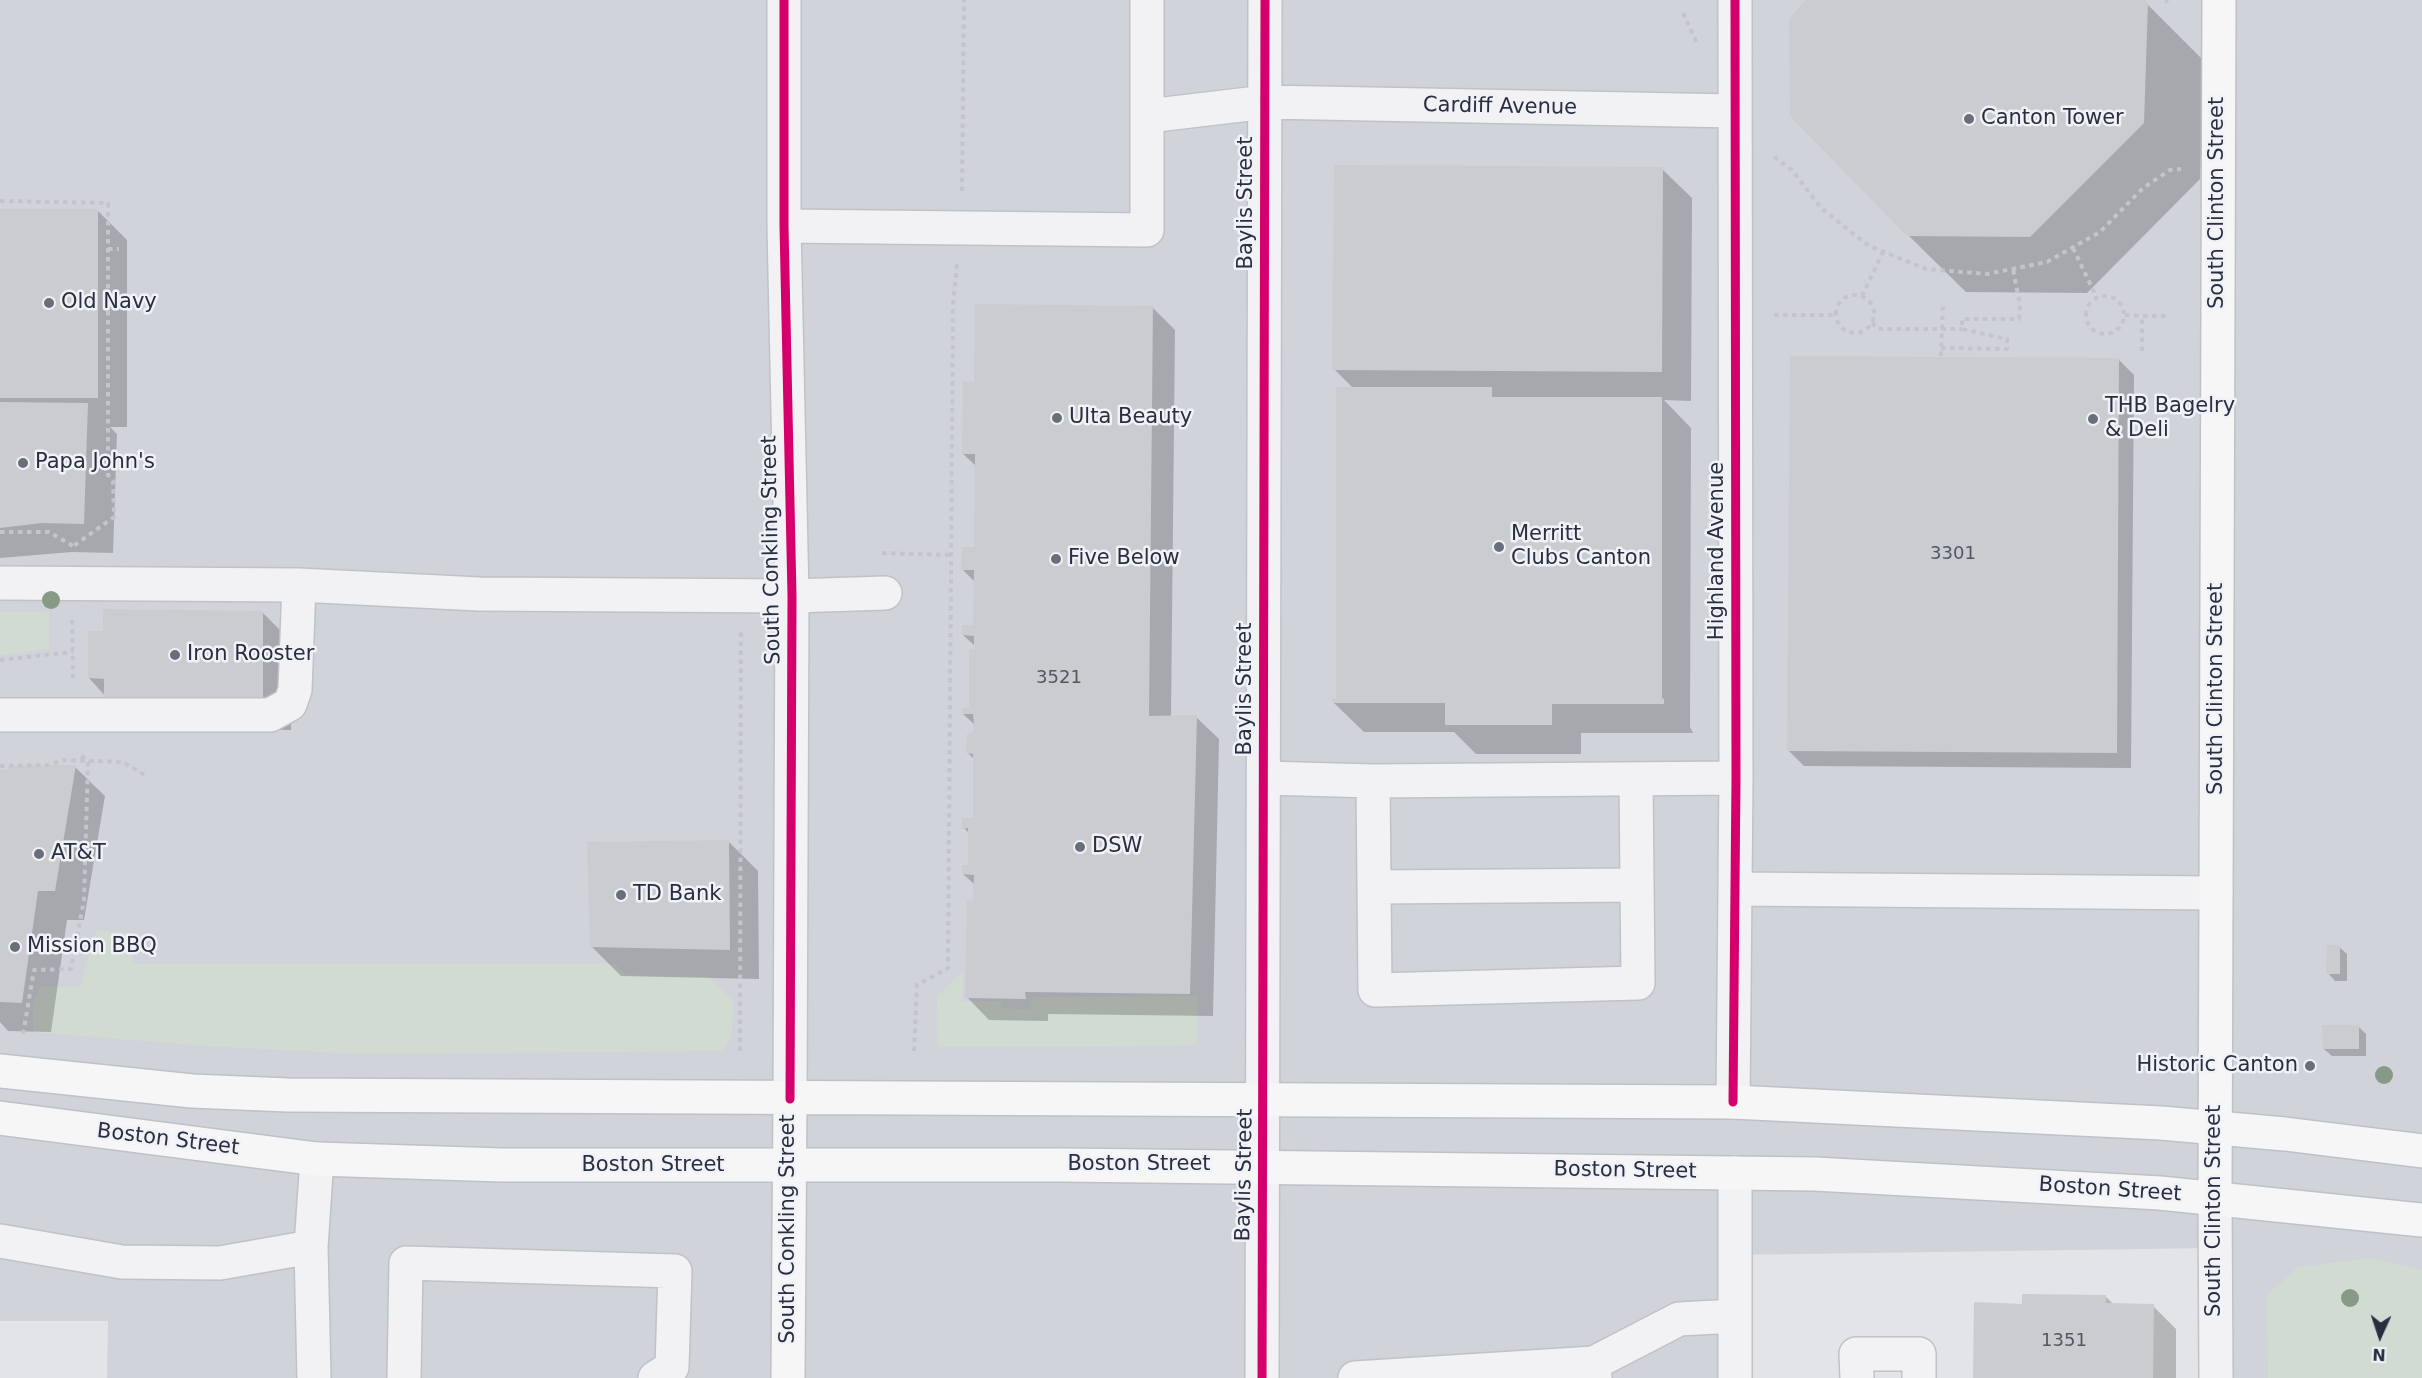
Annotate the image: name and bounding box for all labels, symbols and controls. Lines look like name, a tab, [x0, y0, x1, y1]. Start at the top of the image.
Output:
street label: Cardiff Avenue	[1423, 93, 1577, 121]
street label: South Clinton Street	[2205, 97, 2231, 309]
place label: Canton Tower	[1981, 106, 2124, 132]
marker: Canton Tower	[1962, 112, 1976, 126]
street label: Baylis Street	[1234, 137, 1260, 269]
place label: Old Navy	[61, 290, 157, 316]
marker: Old Navy	[42, 296, 56, 310]
place label: THB Bagelry & Deli	[2105, 394, 2235, 444]
place label: Ulta Beauty	[1069, 405, 1192, 431]
marker: Ulta Beauty	[1050, 411, 1064, 425]
marker: THB Bagelry & Deli	[2086, 412, 2100, 426]
street label: South Conkling Street	[757, 435, 787, 665]
place label: Papa John's	[35, 450, 155, 476]
marker: Papa John's	[16, 456, 30, 470]
street label: Highland Avenue	[1705, 462, 1731, 640]
place label: Merritt Clubs Canton	[1511, 522, 1651, 572]
marker: Merritt Clubs Canton	[1492, 540, 1506, 554]
house number: 3301	[1930, 543, 1976, 565]
place label: Five Below	[1068, 546, 1180, 572]
marker: Five Below	[1049, 552, 1063, 566]
street label: South Clinton Street	[2204, 583, 2230, 795]
street label: Baylis Street	[1233, 623, 1259, 755]
place label: Iron Rooster	[187, 642, 314, 668]
marker: Iron Rooster	[168, 648, 182, 662]
house number: 3521	[1036, 667, 1082, 689]
place label: DSW	[1092, 834, 1142, 860]
marker: DSW	[1073, 840, 1087, 854]
place label: AT&T	[51, 841, 106, 867]
marker: AT&T	[32, 847, 46, 861]
place label: TD Bank	[633, 882, 721, 908]
marker: TD Bank	[614, 888, 628, 902]
place label: Mission BBQ	[27, 934, 157, 960]
marker: Mission BBQ	[8, 940, 22, 954]
place label: Historic Canton	[2136, 1053, 2298, 1079]
marker: Historic Canton	[2303, 1059, 2317, 1073]
street label: South Clinton Street	[2202, 1105, 2228, 1317]
street label: Baylis Street	[1231, 1108, 1259, 1242]
street label: South Conkling Street	[776, 1114, 802, 1344]
street label: Boston Street	[95, 1119, 241, 1161]
street label: Boston Street	[1067, 1152, 1211, 1178]
street label: Boston Street	[581, 1153, 725, 1179]
street label: Boston Street	[1553, 1157, 1697, 1185]
street label: Boston Street	[2038, 1172, 2182, 1208]
north arrow	[2350, 1306, 2410, 1366]
house number: 1351	[2041, 1330, 2087, 1352]
text: N	[2372, 1345, 2386, 1364]

